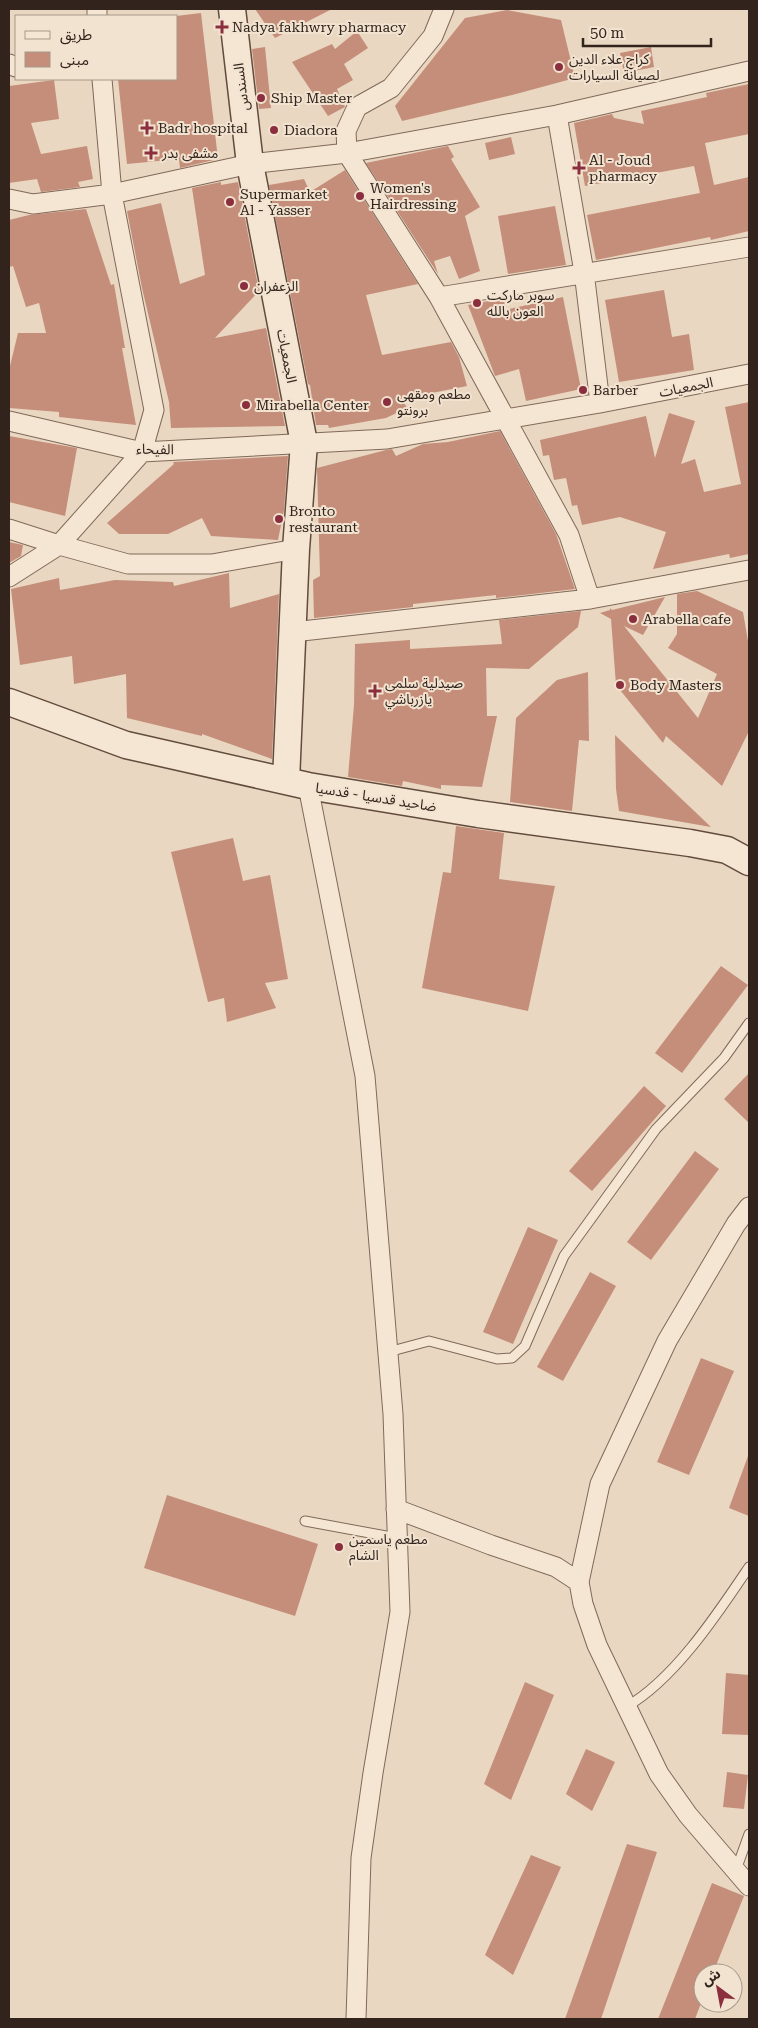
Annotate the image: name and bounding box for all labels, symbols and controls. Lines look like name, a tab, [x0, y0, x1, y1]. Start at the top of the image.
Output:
legend	[15, 15, 178, 80]
scale bar	[583, 15, 710, 47]
place label: Nadya fakhwry pharmacy	[232, 19, 407, 35]
marker: Nadya fakhwry pharmacy	[216, 21, 228, 33]
text: 50 m	[590, 24, 625, 42]
text: طريق	[60, 26, 92, 45]
text: مبنى	[60, 51, 89, 69]
place label: كراج علاء الدين لصيانة السيارات	[569, 51, 660, 84]
marker: كراج علاء الدين لصيانة السيارات	[553, 61, 565, 73]
street label: السندس	[230, 62, 253, 112]
place label: Ship Master	[271, 90, 352, 106]
marker: Ship Master	[255, 92, 267, 104]
place label: Badr hospital	[158, 120, 249, 136]
marker: Badr hospital	[140, 121, 154, 135]
place label: Diadora	[284, 122, 338, 138]
marker: Diadora	[268, 124, 280, 136]
place label: مشفى بدر	[161, 145, 218, 162]
marker: مشفى بدر	[144, 146, 158, 160]
place label: Al - Joud pharmacy	[589, 152, 658, 184]
marker: Al - Joud pharmacy	[573, 162, 585, 174]
place label: Women's Hairdressing	[370, 180, 456, 212]
place label: Supermarket Al - Yasser	[240, 186, 328, 218]
marker: Women's Hairdressing	[354, 190, 366, 202]
marker: Supermarket Al - Yasser	[224, 196, 236, 208]
place label: الزعفران	[254, 278, 298, 295]
marker: الزعفران	[238, 280, 250, 292]
place label: سوبر ماركت العون بالله	[487, 287, 555, 320]
marker: سوبر ماركت العون بالله	[471, 297, 483, 309]
street label: الجمعيات	[274, 328, 300, 384]
street label: الجمعيات	[658, 374, 714, 400]
place label: Barber	[593, 382, 638, 398]
marker: Barber	[577, 384, 589, 396]
place label: مطعم ومقهى برونتو	[397, 386, 471, 419]
marker: مطعم ومقهى برونتو	[381, 396, 393, 408]
place label: Mirabella Center	[256, 397, 369, 413]
marker: Mirabella Center	[240, 399, 252, 411]
street label: الفيحاء	[136, 441, 174, 457]
place label: Bronto restaurant	[289, 503, 358, 535]
marker: Bronto restaurant	[273, 513, 285, 525]
place label: Arabella cafe	[643, 611, 731, 627]
marker: Arabella cafe	[627, 613, 639, 625]
place label: صيدلية سلمى يازرباشي	[385, 675, 463, 710]
place label: Body Masters	[630, 677, 722, 693]
marker: Body Masters	[614, 679, 626, 691]
marker: صيدلية سلمى يازرباشي	[369, 685, 381, 697]
street label: ضاحيد قدسيا - قدسيا	[314, 780, 438, 815]
place label: مطعم ياسمين الشام	[349, 1531, 428, 1566]
marker: مطعم ياسمين الشام	[333, 1541, 345, 1553]
north arrow	[693, 1963, 743, 2013]
text: ش	[699, 1965, 723, 1989]

